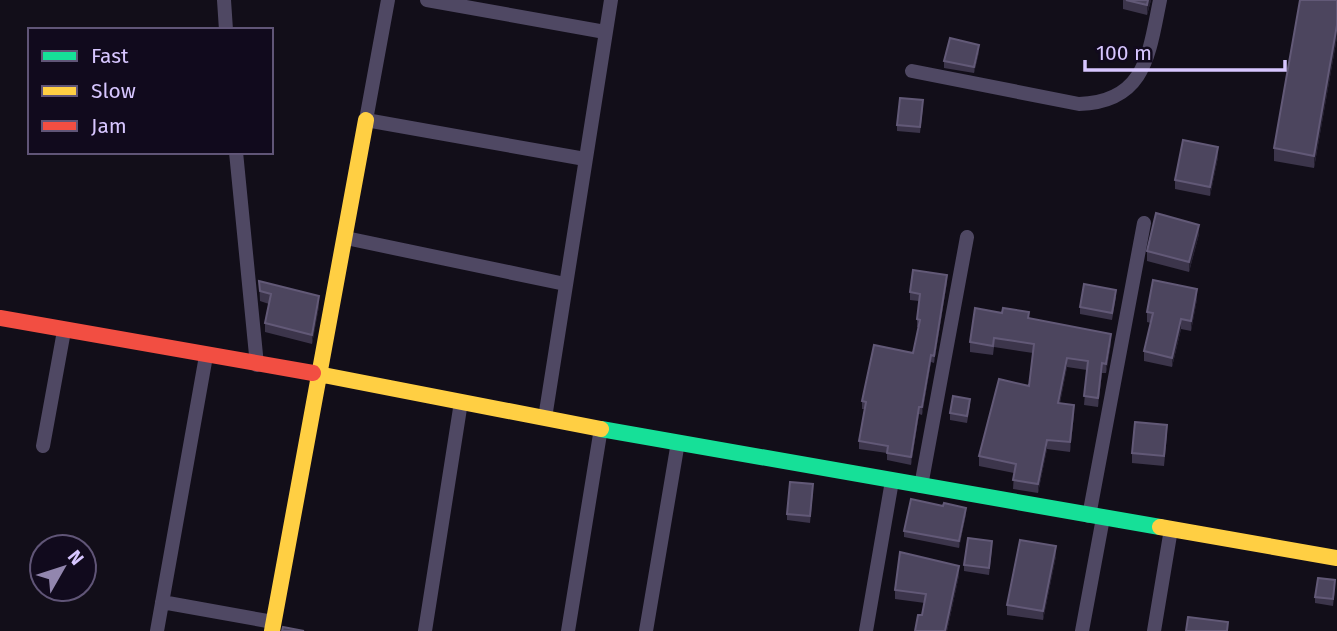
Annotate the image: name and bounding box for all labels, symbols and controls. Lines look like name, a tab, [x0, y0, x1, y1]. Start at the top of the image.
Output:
legend	[28, 28, 273, 154]
scale bar	[1085, 28, 1284, 72]
text: 100 m	[1096, 40, 1152, 66]
text: Fast	[91, 43, 129, 69]
text: Slow	[91, 78, 136, 104]
text: Jam	[91, 113, 127, 139]
north arrow	[28, 533, 98, 603]
text: N	[63, 545, 89, 570]

